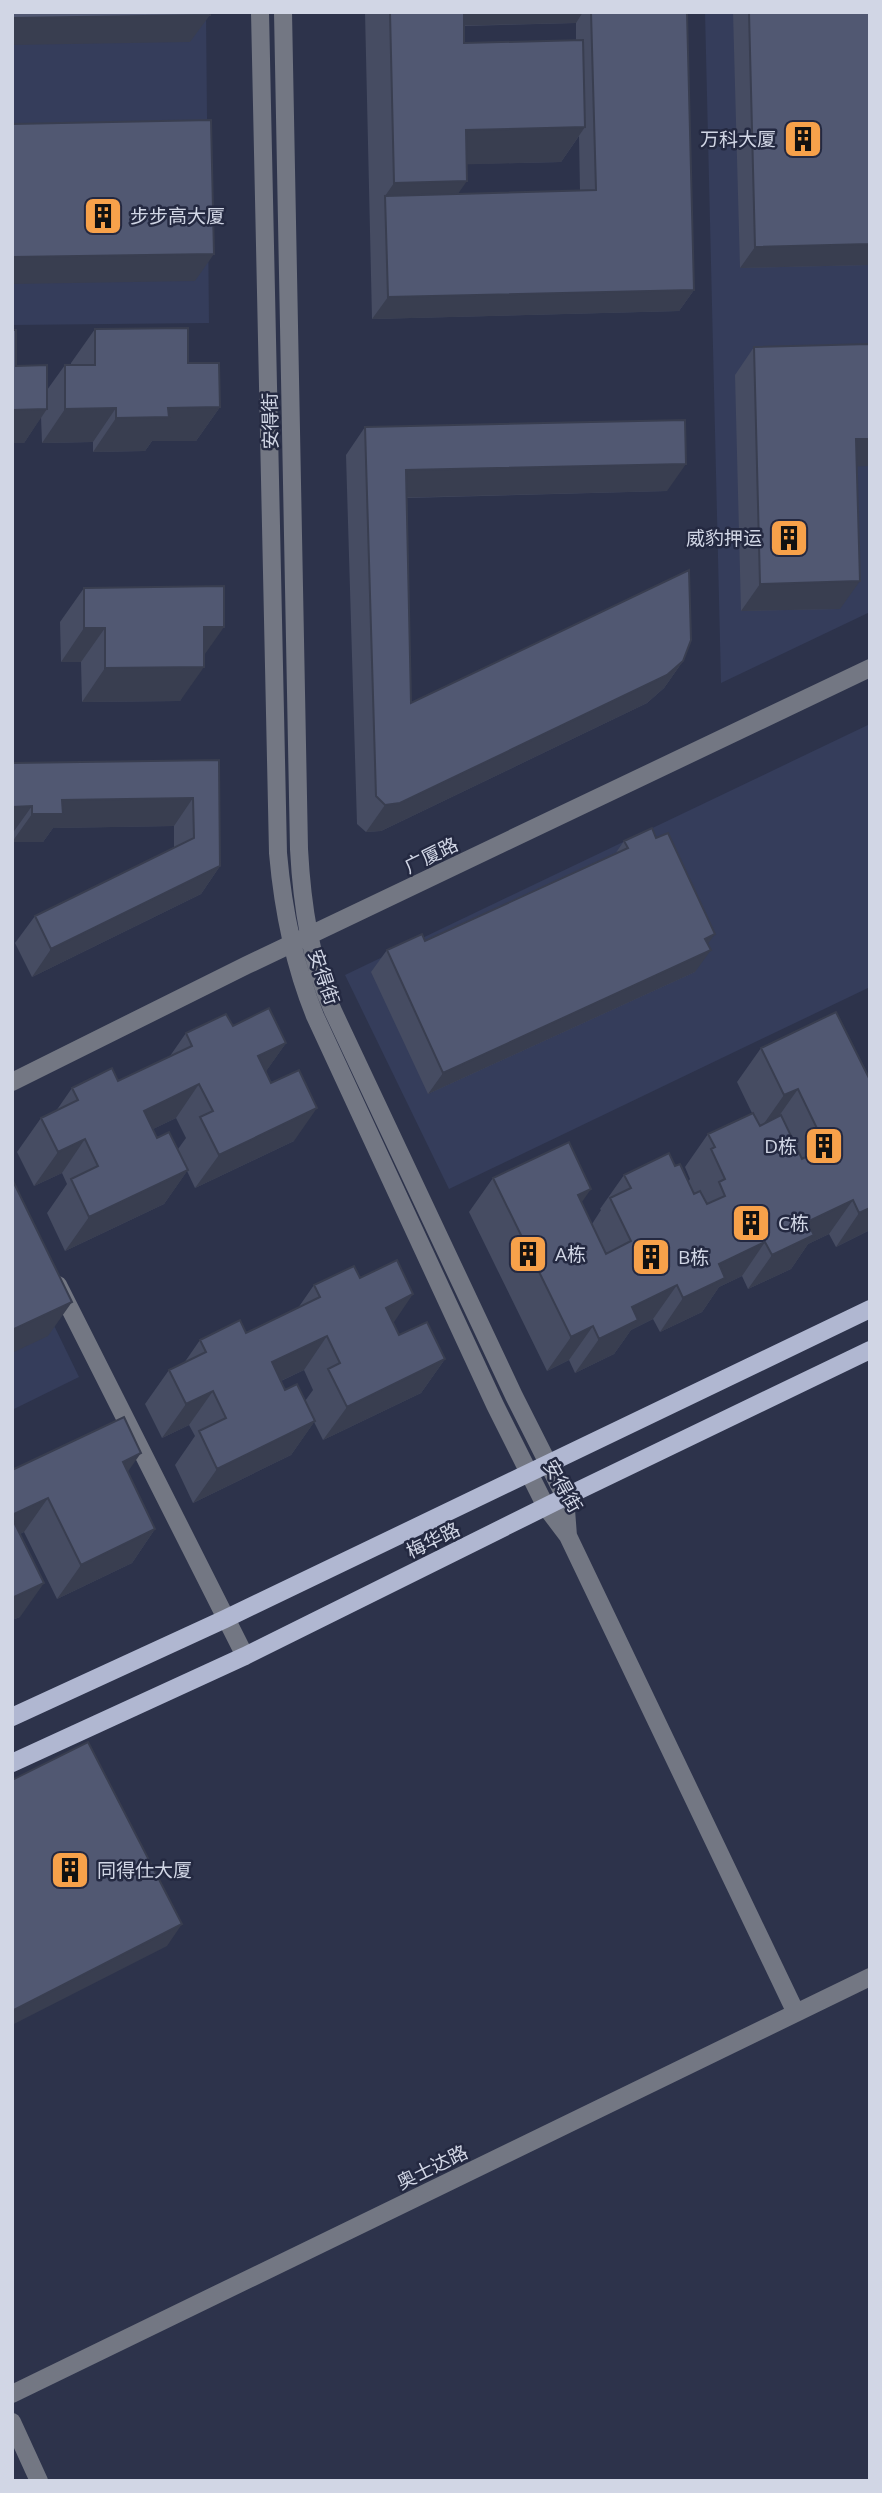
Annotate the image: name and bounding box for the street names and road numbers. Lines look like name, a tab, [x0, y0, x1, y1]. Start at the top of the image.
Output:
street label: 安得街	[257, 392, 283, 450]
street label: 广厦路	[400, 831, 462, 879]
street label: 安得街	[302, 946, 346, 1008]
street label: 安得街	[537, 1455, 589, 1517]
street label: 梅华路	[402, 1516, 464, 1564]
street label: 奥士达路	[392, 2139, 472, 2195]

